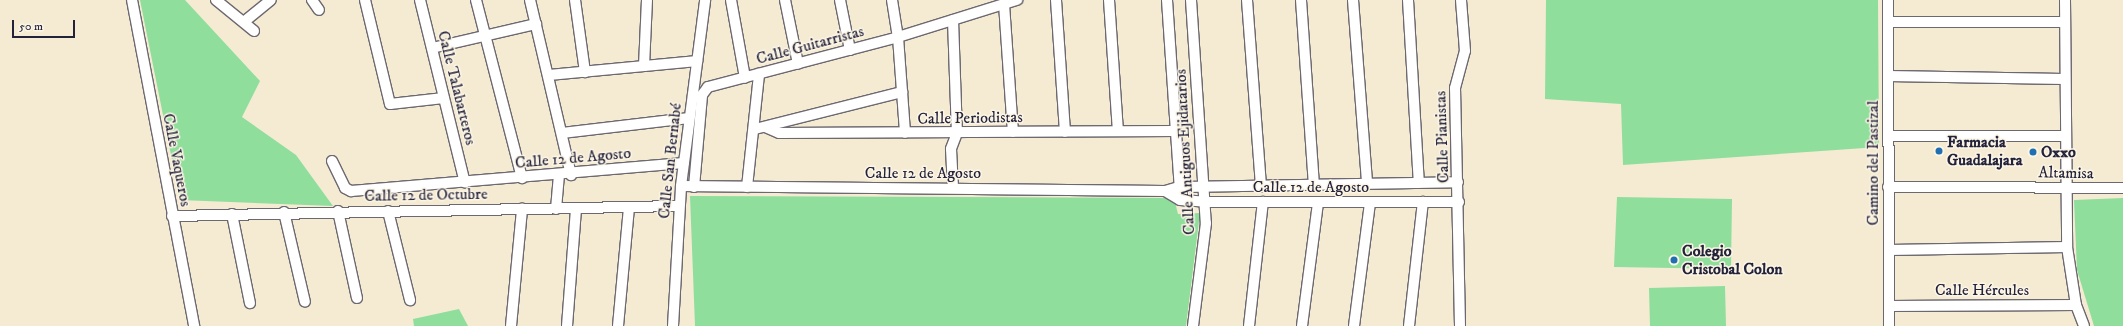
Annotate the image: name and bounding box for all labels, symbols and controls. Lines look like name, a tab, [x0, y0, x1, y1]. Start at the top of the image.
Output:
scale bar	[14, 12, 77, 38]
text: 50 m	[19, 19, 43, 34]
street label: Calle Guitarristas	[754, 21, 866, 69]
street label: Calle Talabarteros	[434, 29, 480, 147]
street label: Calle Antiguos Ejidatarios	[1171, 69, 1199, 235]
street label: Calle Pianistas	[1431, 91, 1453, 183]
street label: Camino del Pastizal	[1863, 100, 1883, 226]
street label: Calle San Bernabé	[654, 102, 686, 220]
street label: Calle Periodistas	[917, 107, 1023, 129]
street label: Calle Vaqueros	[159, 112, 195, 208]
place label: Farmacia Guadalajara	[1947, 132, 2022, 170]
place label: Oxxo	[2041, 142, 2076, 162]
street label: Calle 12 de Agosto	[514, 143, 632, 173]
marker: Farmacia Guadalajara	[1934, 146, 1944, 156]
marker: Oxxo	[2028, 147, 2038, 157]
street label: Calle 12 de Agosto	[865, 163, 981, 183]
street label: Altamisa	[2038, 163, 2094, 183]
street label: Calle 12 de Agosto	[1253, 177, 1369, 197]
street label: Calle 12 de Octubre	[364, 184, 488, 206]
place label: Colegio Cristobal Colon	[1682, 241, 1783, 279]
marker: Colegio Cristobal Colon	[1669, 255, 1679, 265]
street label: Calle Hércules	[1935, 280, 2029, 300]

